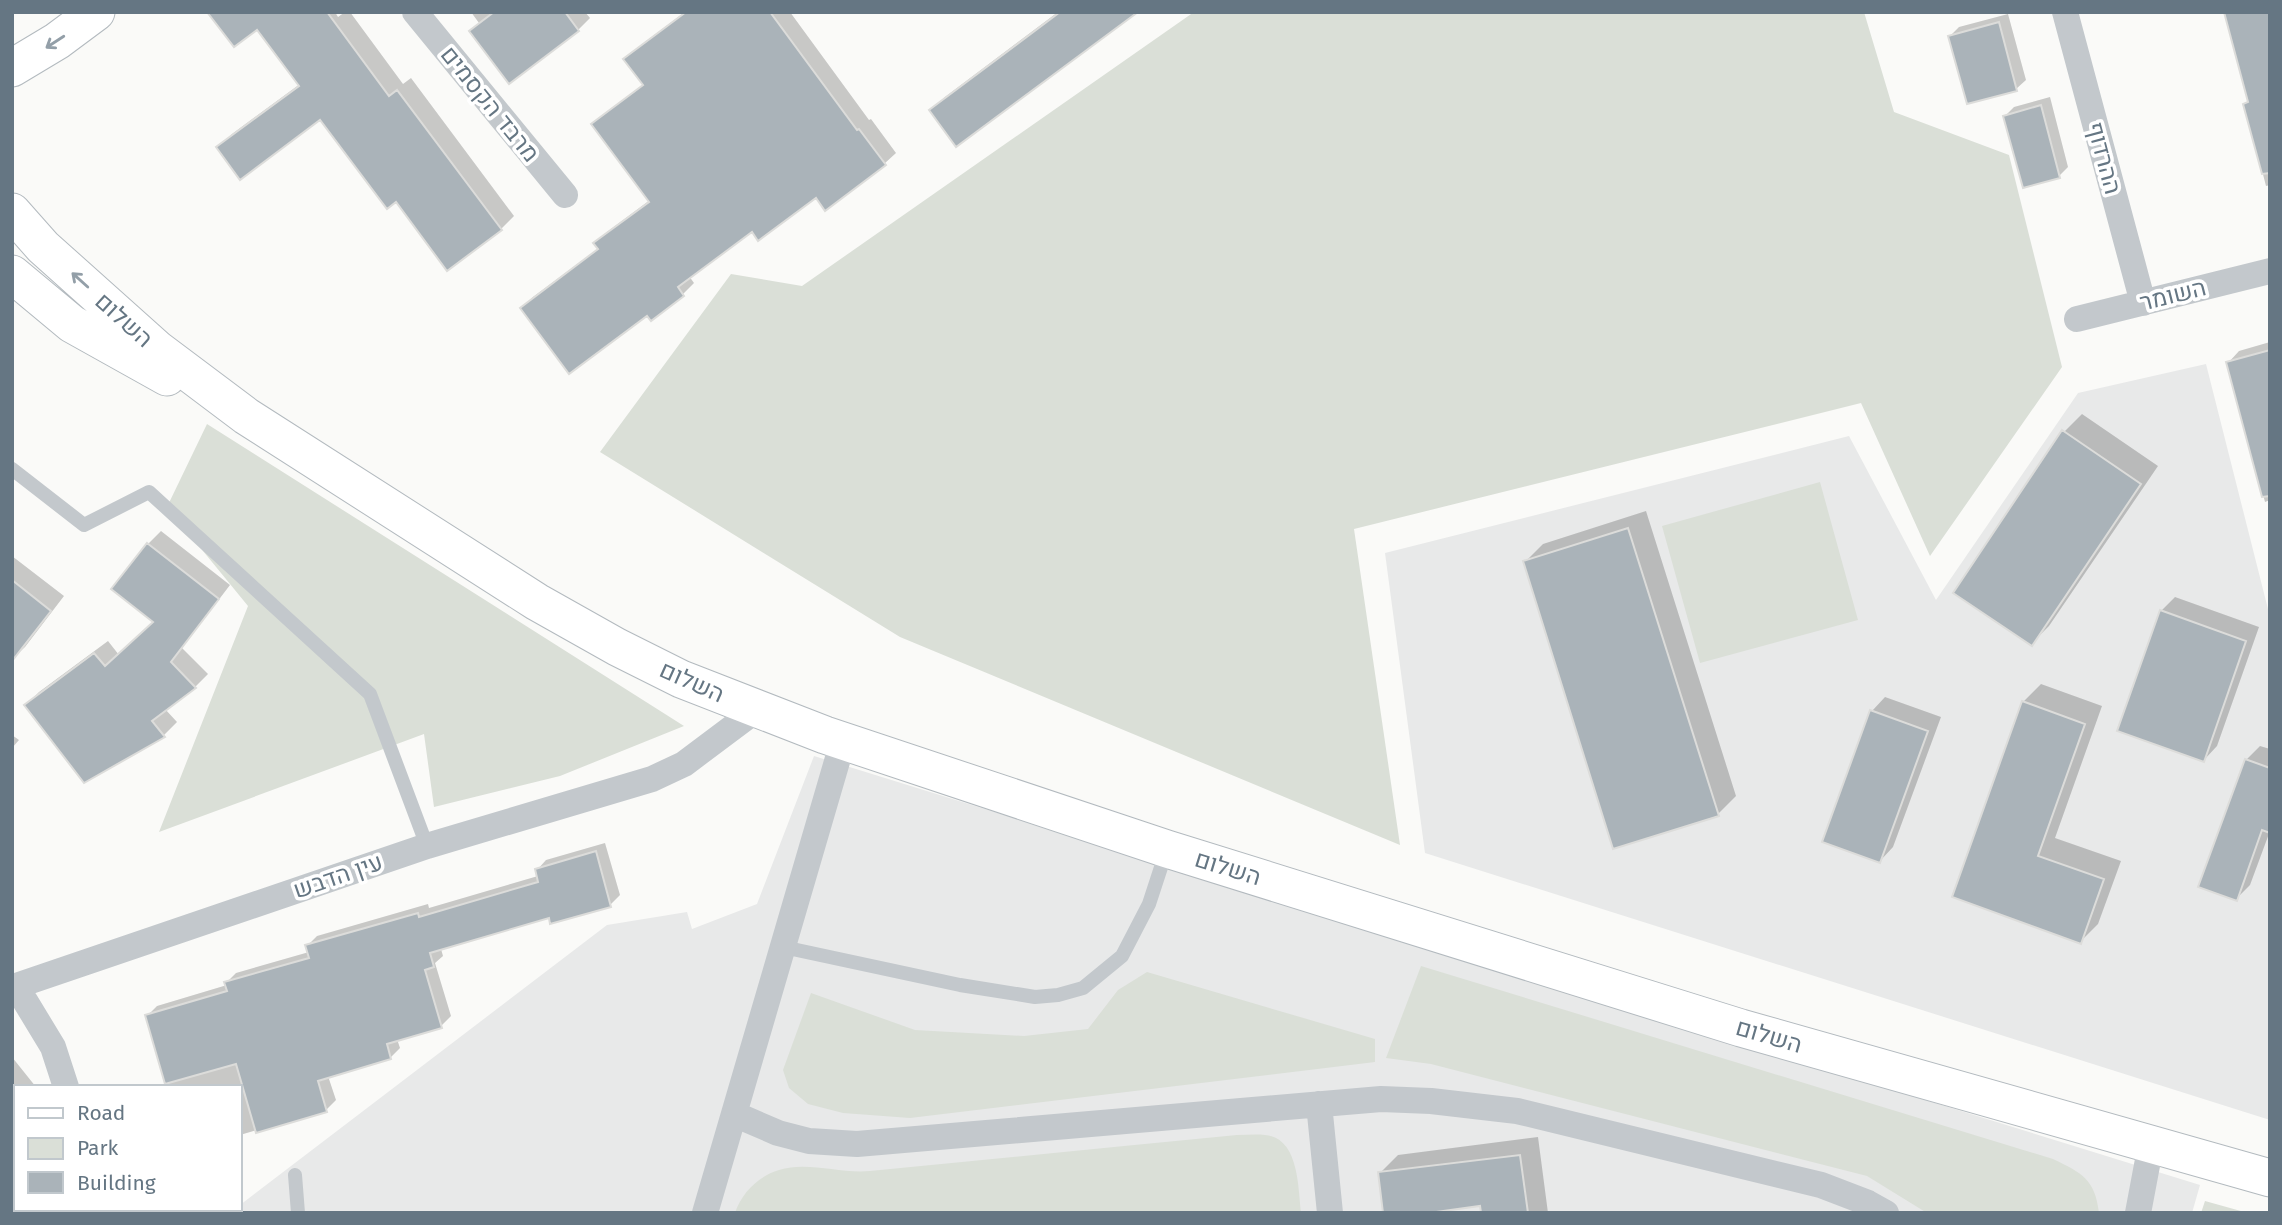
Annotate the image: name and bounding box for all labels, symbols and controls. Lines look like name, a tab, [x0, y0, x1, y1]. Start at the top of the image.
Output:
one-way arrow	[46, 35, 66, 49]
street label: מרבד הקסמים	[435, 41, 545, 167]
street label: ההרדוף	[2081, 119, 2127, 197]
one-way arrow	[71, 272, 89, 288]
street label: השומר	[2137, 273, 2209, 317]
street label: השלום	[89, 287, 159, 353]
street label: השלום	[655, 655, 729, 709]
street label: השלום	[1191, 845, 1265, 891]
street label: עין הדבש	[290, 848, 386, 904]
street label: השלום	[1733, 1013, 1805, 1059]
legend	[14, 1085, 242, 1211]
text: Road	[77, 1100, 125, 1126]
text: Park	[77, 1135, 119, 1161]
text: Building	[77, 1170, 156, 1196]

